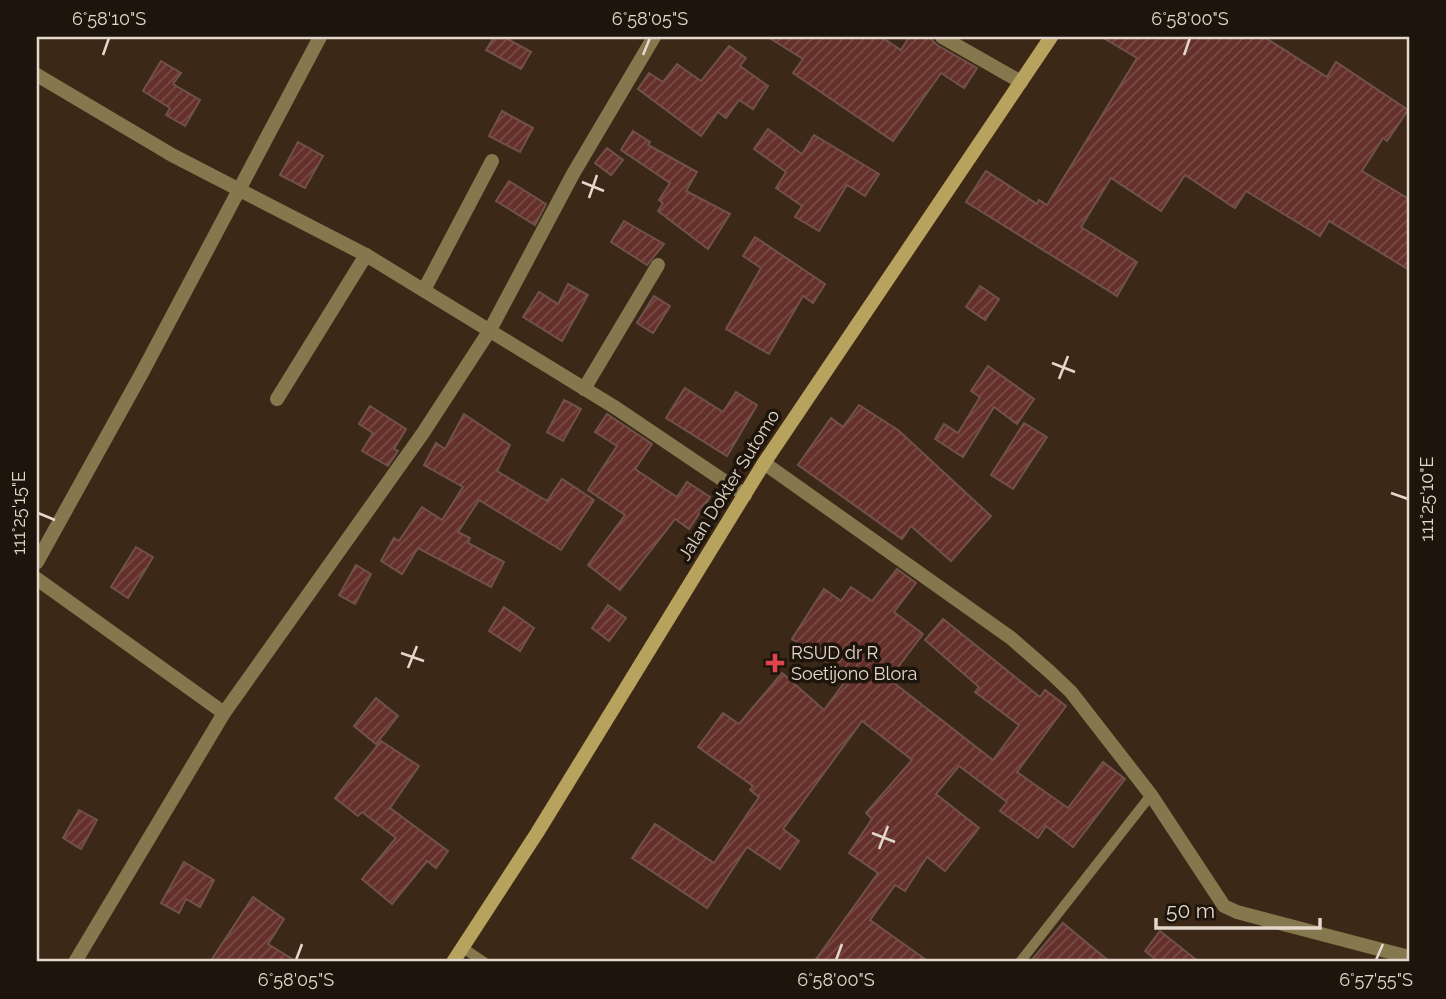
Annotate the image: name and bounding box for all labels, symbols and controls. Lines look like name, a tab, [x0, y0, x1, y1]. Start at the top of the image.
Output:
text: 6°58'10"S	[72, 8, 146, 29]
text: 6°58'05"S	[612, 8, 688, 29]
text: 6°58'00"S	[1151, 8, 1229, 29]
street label: Jalan Dokter Sutomo	[674, 405, 784, 564]
text: 111°25'10"E	[1416, 456, 1437, 542]
text: 111°25'15"E	[8, 471, 29, 555]
place label: RSUD dr R Soetijono Blora	[791, 642, 917, 684]
marker: RSUD dr R Soetijono Blora	[765, 653, 785, 673]
scale bar	[1156, 887, 1320, 931]
text: 50 m	[1166, 898, 1215, 923]
text: 6°58'05"S	[258, 969, 334, 990]
text: 6°58'00"S	[797, 969, 875, 990]
text: 6°57'55"S	[1339, 969, 1413, 990]

